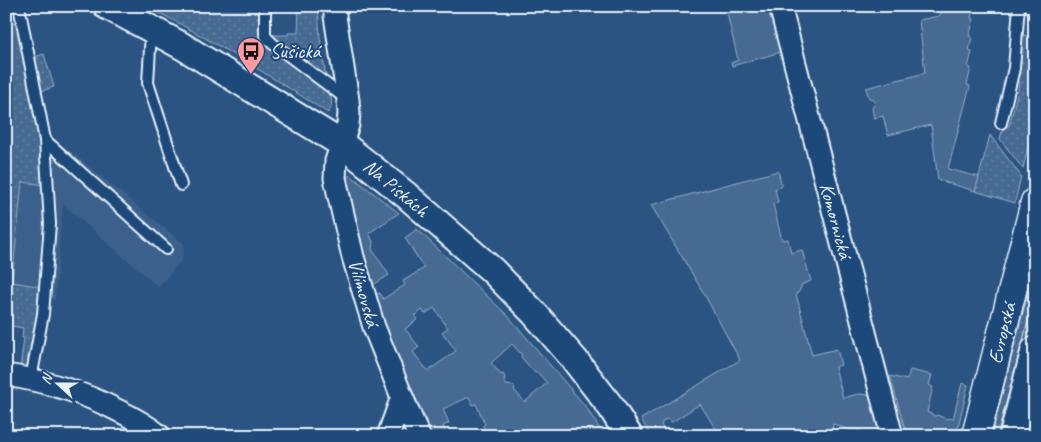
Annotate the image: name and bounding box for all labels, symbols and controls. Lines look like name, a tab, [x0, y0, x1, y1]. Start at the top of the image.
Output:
bus stop icon: Sušická	[236, 36, 266, 75]
place label: Sušická	[270, 39, 323, 64]
street label: Na Pískách	[358, 153, 435, 223]
street label: Komornická	[814, 180, 859, 264]
street label: Vilímovská	[343, 256, 386, 332]
street label: Evropská	[982, 298, 1022, 366]
north arrow	[32, 360, 82, 410]
text: N	[37, 370, 57, 387]

